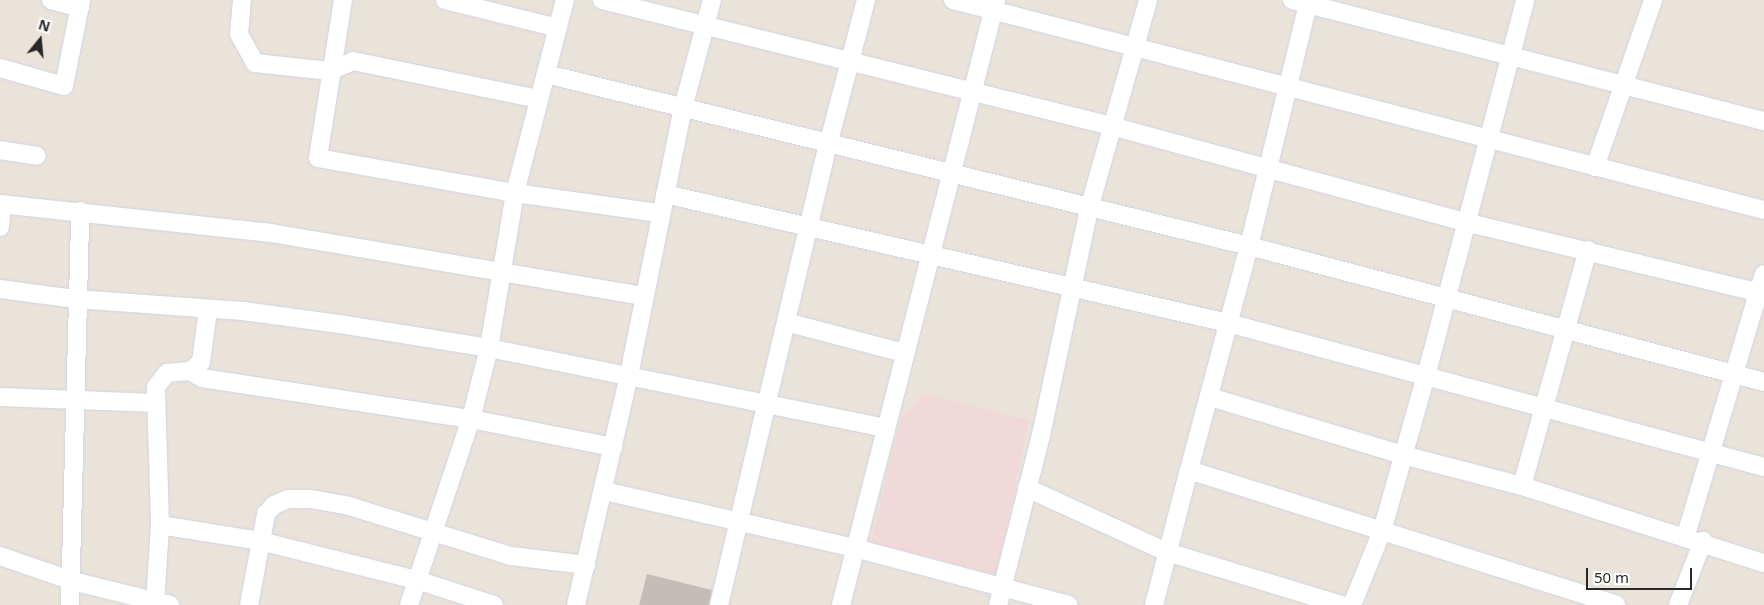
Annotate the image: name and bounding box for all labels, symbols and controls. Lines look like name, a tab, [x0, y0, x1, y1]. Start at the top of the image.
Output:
text: N	[36, 14, 53, 36]
north arrow	[15, 15, 65, 65]
scale bar	[1589, 558, 1695, 590]
text: 50 m	[1594, 567, 1629, 587]

